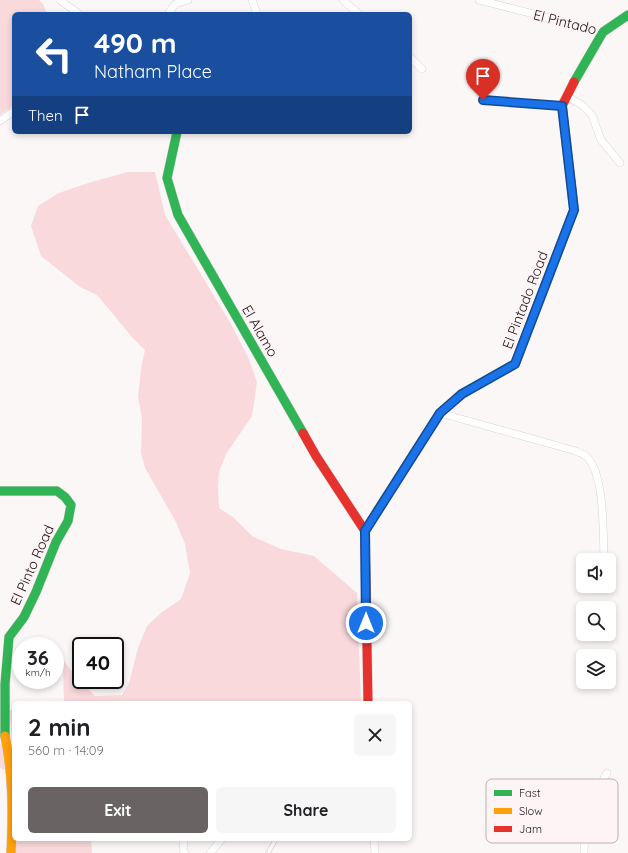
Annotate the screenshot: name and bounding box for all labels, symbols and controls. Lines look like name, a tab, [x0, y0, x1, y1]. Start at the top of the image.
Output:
street label: El Pintado	[531, 5, 599, 39]
text: 490 m	[94, 25, 177, 60]
icon: left	[28, 28, 80, 80]
pin	[466, 59, 500, 100]
text: Natham Place	[94, 60, 212, 83]
icon: arrive	[472, 65, 494, 87]
icon: arrive	[71, 104, 93, 126]
text: Then	[28, 106, 63, 125]
street label: El Pintado Road	[498, 249, 552, 351]
street label: El Alamo	[238, 302, 282, 360]
street label: El Pinto Road	[6, 522, 58, 608]
map controls	[576, 553, 616, 689]
button: sound	[576, 553, 616, 593]
button: search	[576, 601, 616, 641]
position arrow	[345, 602, 387, 644]
speed limit sign: 40	[72, 637, 124, 689]
text: 36	[27, 645, 49, 670]
button: layers	[576, 649, 616, 689]
text: km/h	[25, 666, 51, 679]
text: 2 min	[28, 712, 90, 742]
button: close	[354, 714, 396, 756]
text: 560 m · 14:09	[28, 742, 104, 758]
legend	[486, 779, 618, 843]
text: Fast	[519, 786, 541, 800]
button: Exit	[28, 787, 208, 833]
button: Share	[216, 787, 396, 833]
text: Slow	[519, 804, 543, 818]
text: Jam	[519, 822, 542, 836]

